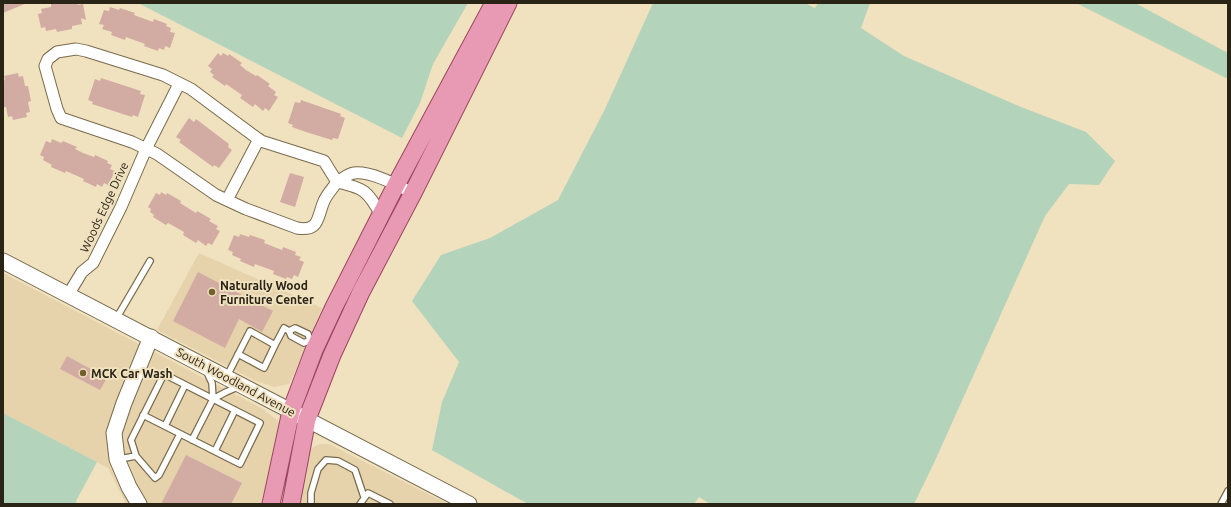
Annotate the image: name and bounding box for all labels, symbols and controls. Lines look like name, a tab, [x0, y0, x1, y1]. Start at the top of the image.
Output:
street label: Woods Edge Drive	[77, 160, 131, 254]
place label: Naturally Wood Furniture Center	[220, 279, 314, 306]
marker: Naturally Wood Furniture Center	[207, 287, 217, 297]
street label: South Woodland Avenue	[174, 345, 298, 419]
place label: MCK Car Wash	[91, 367, 172, 380]
marker: MCK Car Wash	[78, 368, 88, 378]

